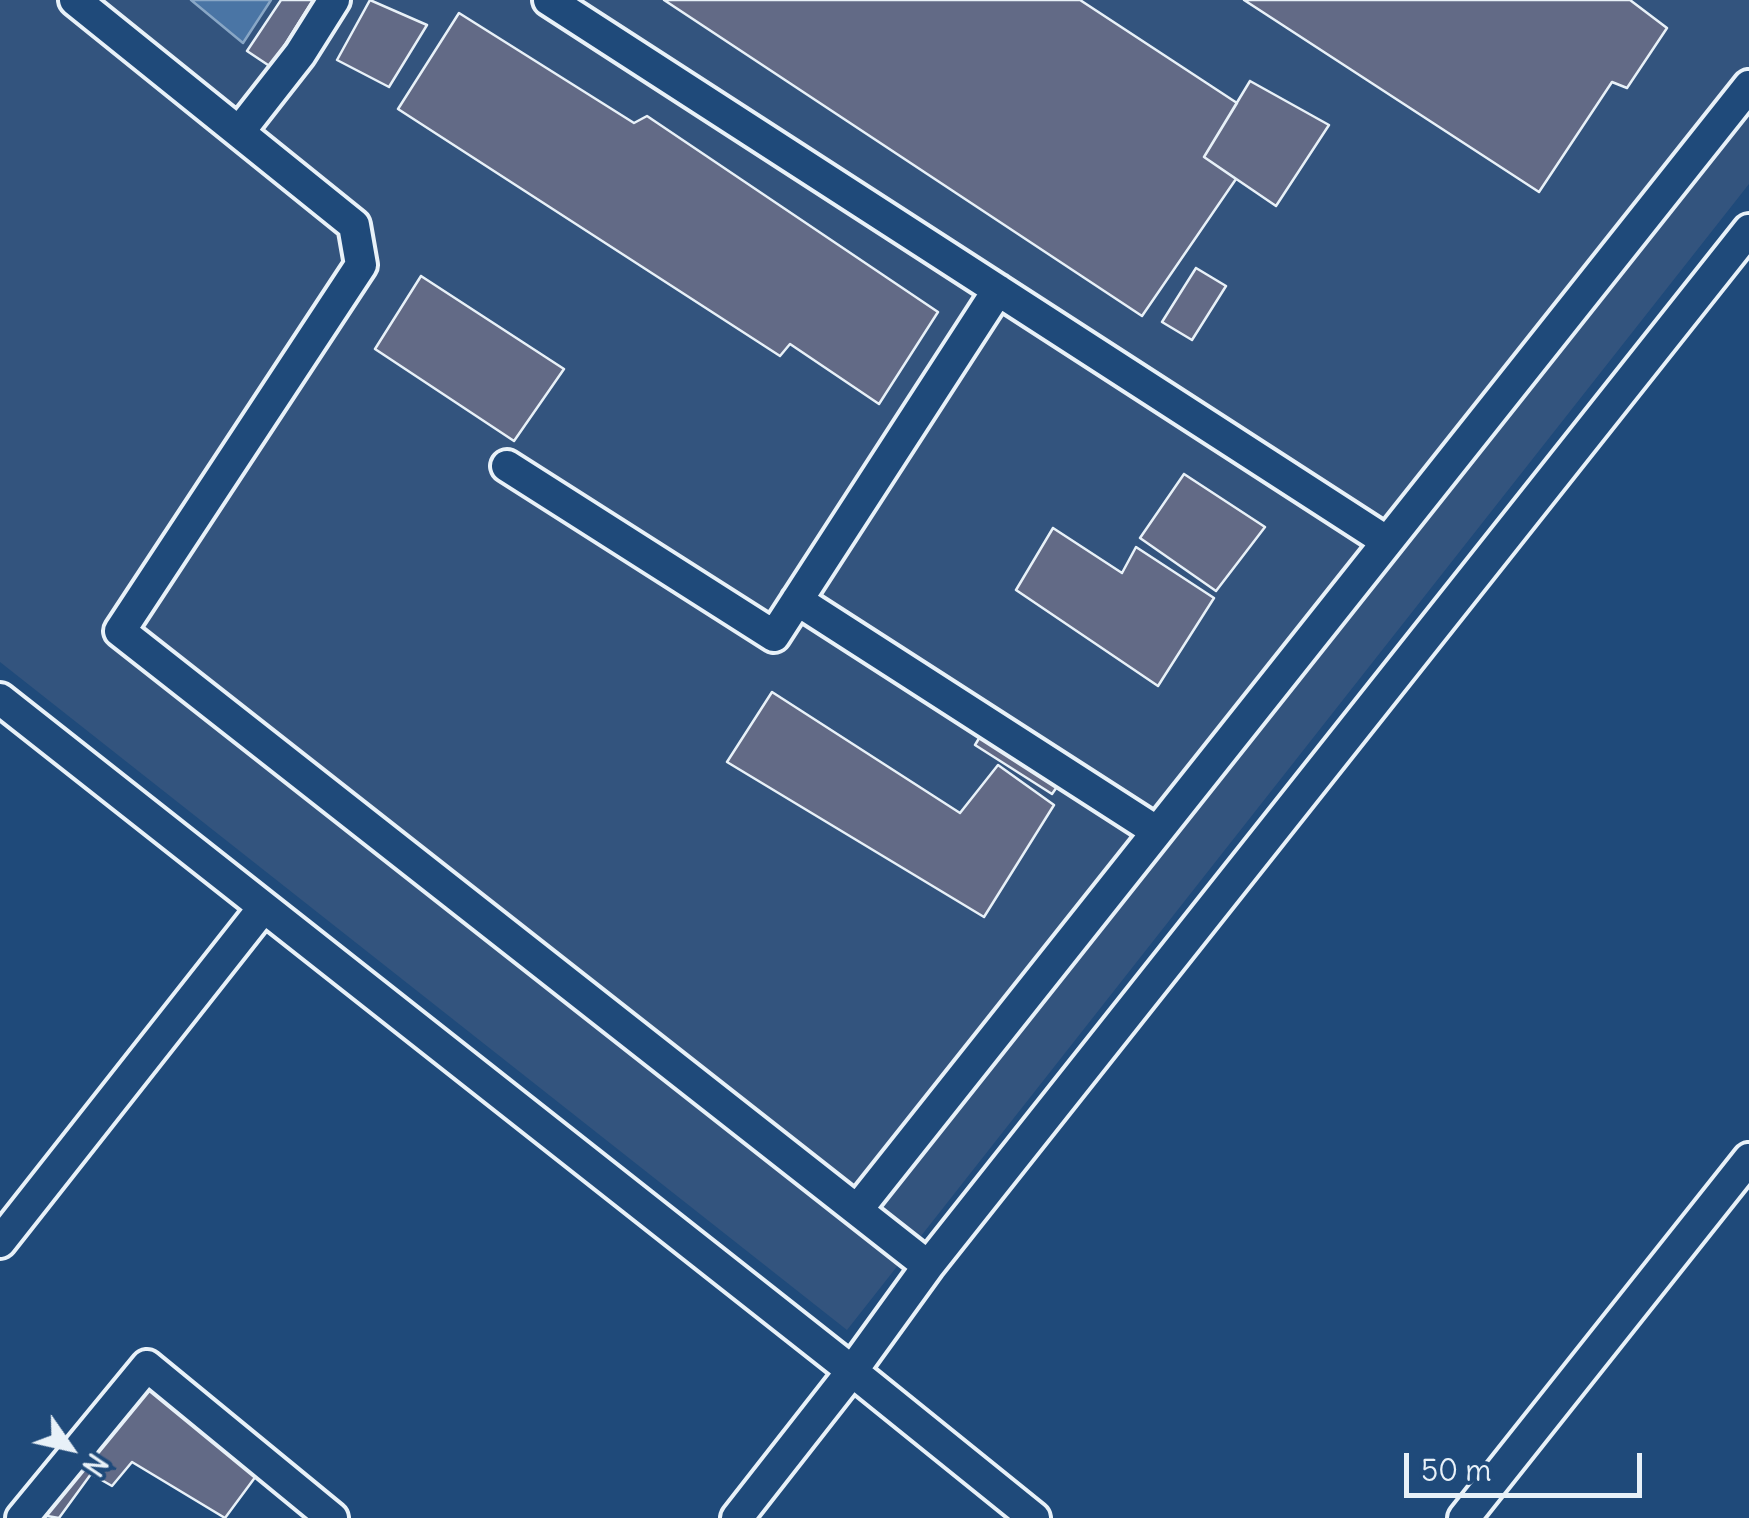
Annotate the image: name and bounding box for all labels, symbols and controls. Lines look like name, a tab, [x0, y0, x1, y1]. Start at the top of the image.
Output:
north arrow	[20, 1398, 120, 1498]
scale bar	[1409, 1433, 1646, 1495]
text: N	[75, 1447, 115, 1483]
text: 50 m	[1421, 1451, 1491, 1489]

